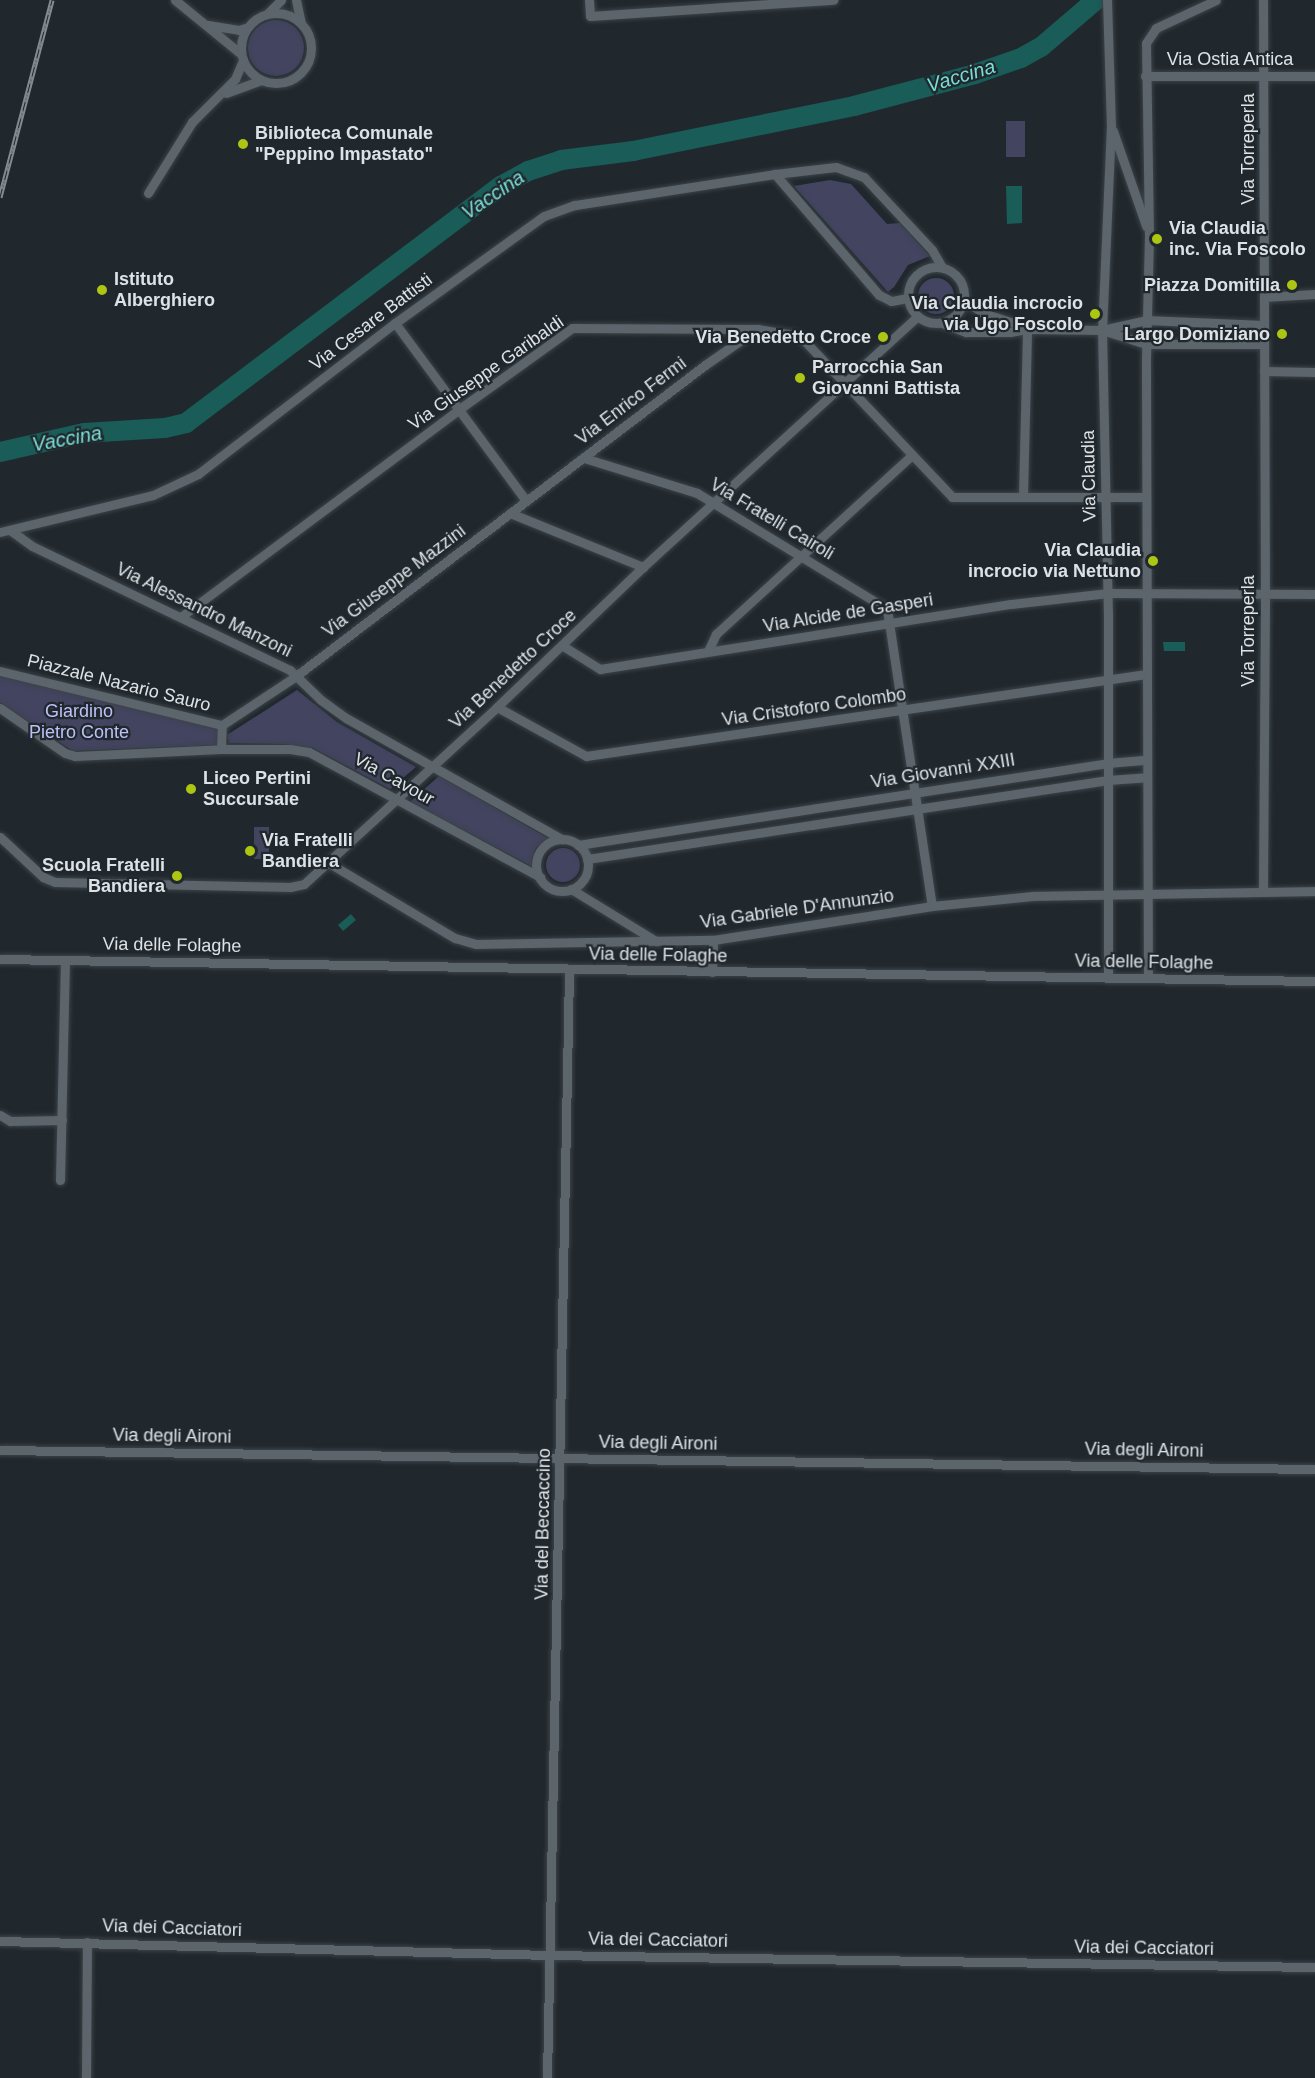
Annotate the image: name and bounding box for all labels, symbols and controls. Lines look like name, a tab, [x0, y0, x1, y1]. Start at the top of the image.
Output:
street label: Via Ostia Antica	[1166, 48, 1294, 70]
water label: Vaccina	[924, 54, 998, 98]
street label: Via Torreperla	[1237, 93, 1259, 205]
place label: Biblioteca Comunale "Peppino Impastato"	[255, 123, 433, 166]
marker: Biblioteca Comunale "Peppino Impastato"	[236, 137, 250, 151]
water label: Vaccina	[457, 165, 529, 225]
place label: Via Claudia inc. Via Foscolo	[1169, 218, 1306, 260]
marker: Via Claudia inc. Via Foscolo	[1150, 232, 1164, 246]
place label: Istituto Alberghiero	[114, 269, 215, 312]
street label: Via Cesare Battisti	[306, 269, 436, 375]
place label: Piazza Domitilla	[1144, 274, 1280, 296]
marker: Piazza Domitilla	[1285, 278, 1299, 292]
marker: Istituto Alberghiero	[95, 283, 109, 297]
place label: Via Claudia incrocio via Ugo Foscolo	[911, 293, 1083, 336]
marker: Via Claudia incrocio via Ugo Foscolo	[1088, 307, 1102, 321]
street label: Via Giuseppe Garibaldi	[404, 311, 568, 435]
place label: Largo Domiziano	[1124, 323, 1270, 345]
place label: Via Benedetto Croce	[695, 326, 871, 348]
marker: Largo Domiziano	[1275, 327, 1289, 341]
marker: Via Benedetto Croce	[876, 330, 890, 344]
street label: Via Enrico Fermi	[572, 352, 690, 450]
place label: Parrocchia San Giovanni Battista	[812, 357, 960, 400]
marker: Parrocchia San Giovanni Battista	[793, 371, 807, 385]
water label: Vaccina	[30, 421, 104, 457]
street label: Via Claudia	[1077, 430, 1101, 522]
street label: Via Fratelli Cairoli	[706, 474, 838, 564]
street label: Via Giuseppe Mazzini	[318, 520, 470, 642]
place label: Via Claudia incrocio via Nettuno	[968, 540, 1141, 582]
marker: Via Claudia incrocio via Nettuno	[1146, 554, 1160, 568]
street label: Via Alessandro Manzoni	[112, 558, 296, 662]
street label: Via Torreperla	[1237, 575, 1259, 687]
street label: Via Alcide de Gasperi	[761, 589, 935, 637]
street label: Via Benedetto Croce	[445, 605, 581, 733]
street label: Piazzale Nazario Sauro	[25, 650, 213, 716]
street label: Via Cristoforo Colombo	[721, 683, 907, 731]
park label: Giardino Pietro Conte	[29, 701, 129, 744]
street label: Via Cavour	[350, 748, 438, 810]
street label: Via Giovanni XXIII	[869, 749, 1017, 793]
place label: Liceo Pertini Succursale	[203, 768, 311, 810]
marker: Liceo Pertini Succursale	[184, 782, 198, 796]
place label: Via Fratelli Bandiera	[262, 830, 353, 872]
marker: Via Fratelli Bandiera	[243, 844, 257, 858]
place label: Scuola Fratelli Bandiera	[42, 855, 165, 898]
marker: Scuola Fratelli Bandiera	[170, 869, 184, 883]
street label: Via Gabriele D'Annunzio	[699, 885, 895, 933]
street label: Via delle Folaghe	[102, 933, 242, 957]
street label: Via delle Folaghe	[588, 943, 728, 967]
street label: Via delle Folaghe	[1074, 950, 1214, 974]
street label: Via degli Aironi	[112, 1424, 232, 1448]
street label: Via degli Aironi	[598, 1431, 718, 1455]
street label: Via degli Aironi	[1084, 1438, 1204, 1462]
street label: Via del Beccaccino	[531, 1448, 555, 1600]
street label: Via dei Cacciatori	[102, 1915, 242, 1941]
street label: Via dei Cacciatori	[588, 1928, 728, 1952]
street label: Via dei Cacciatori	[1074, 1936, 1214, 1960]

